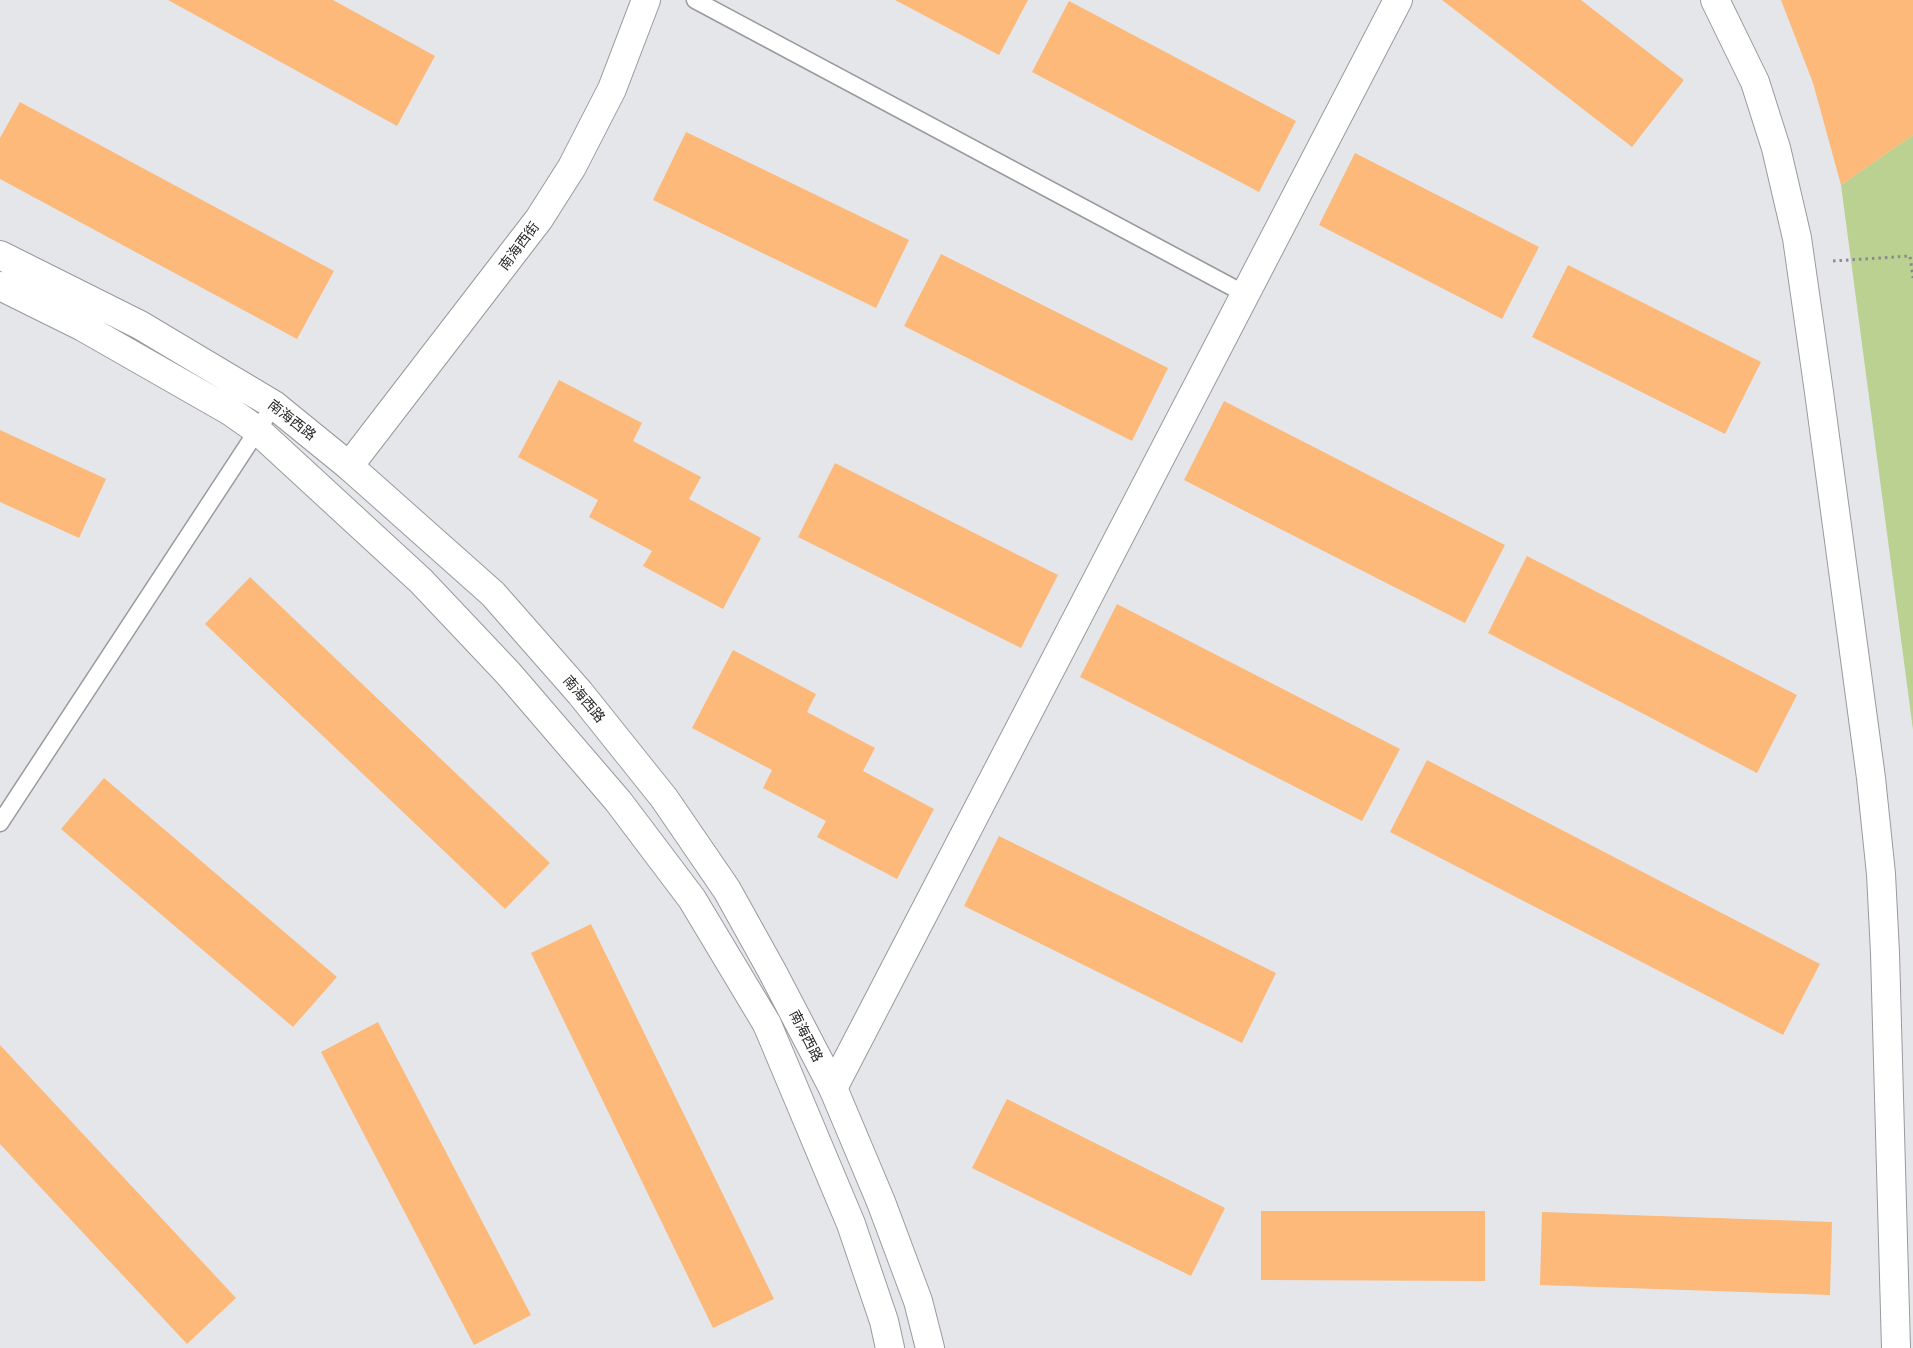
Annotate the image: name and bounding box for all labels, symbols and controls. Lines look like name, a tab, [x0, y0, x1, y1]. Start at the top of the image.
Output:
street label: 南海西街	[495, 219, 543, 273]
street label: 南海西路	[265, 396, 319, 444]
street label: 南海西路	[560, 672, 608, 726]
street label: 南海西路	[786, 1007, 826, 1065]

